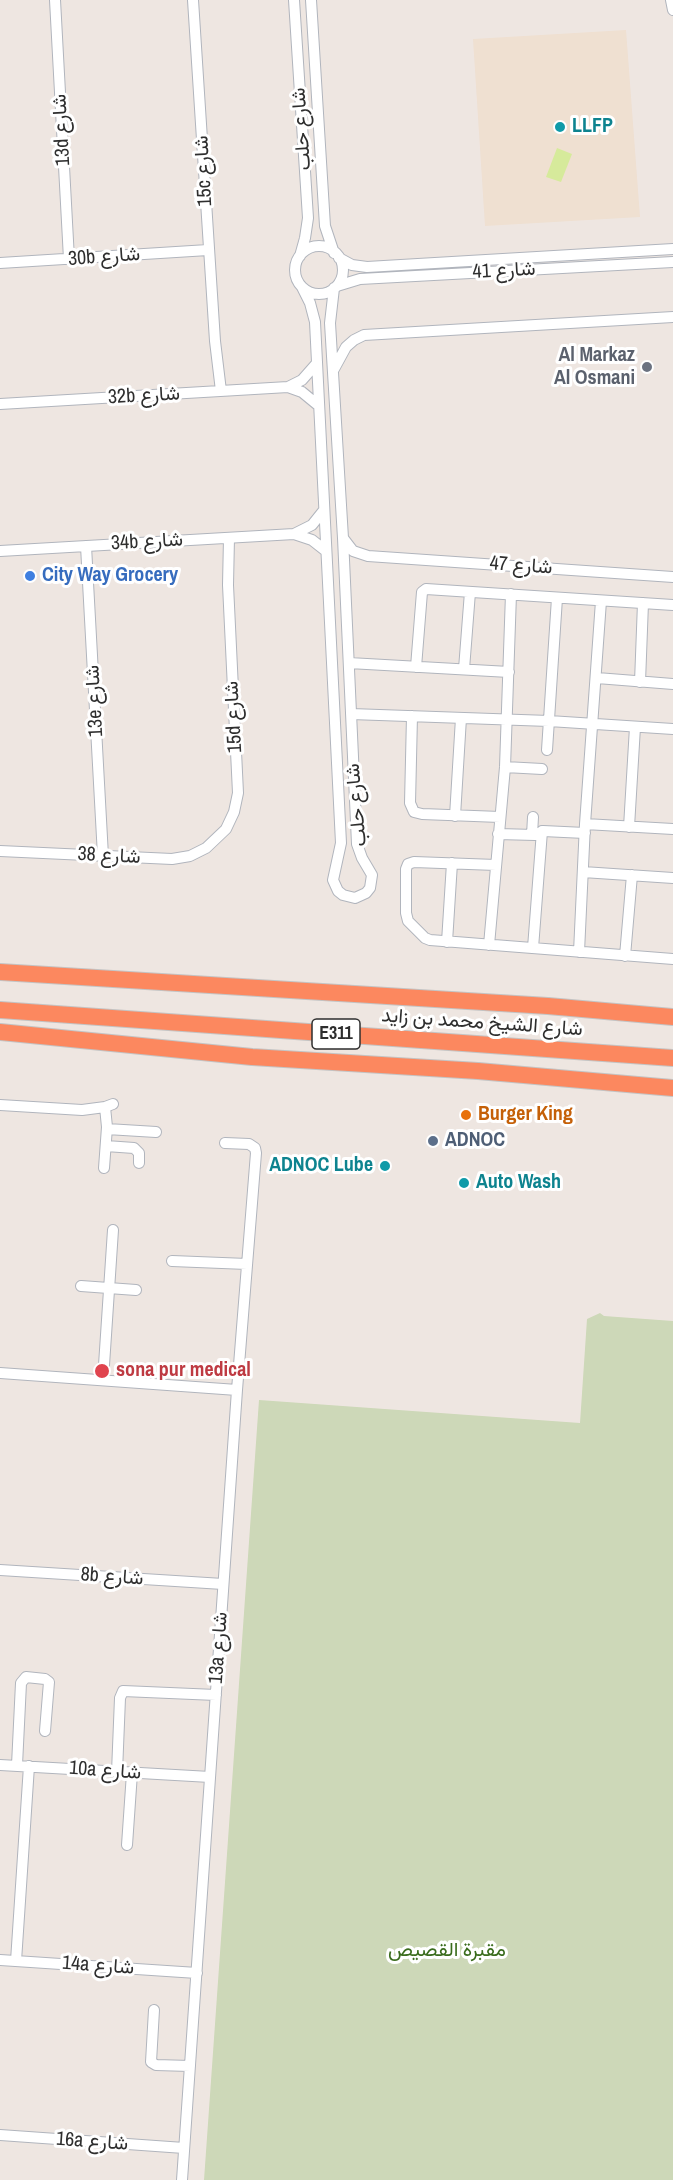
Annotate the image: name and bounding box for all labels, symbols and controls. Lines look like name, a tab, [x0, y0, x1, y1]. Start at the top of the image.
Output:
street label: شارع حلب	[287, 87, 317, 171]
street label: 13d شارع	[48, 93, 76, 167]
place label: LLFP	[572, 115, 613, 139]
marker: LLFP	[553, 120, 567, 134]
street label: 15c شارع	[190, 135, 218, 207]
street label: 30b شارع	[67, 243, 141, 271]
street label: شارع 41	[472, 257, 536, 285]
place label: Al Markaz Al Osmani	[554, 344, 635, 391]
marker: Al Markaz Al Osmani	[640, 360, 654, 374]
street label: 32b شارع	[107, 382, 181, 410]
street label: 34b شارع	[110, 528, 184, 556]
street label: شارع 47	[489, 552, 553, 580]
place label: City Way Grocery	[42, 564, 178, 588]
marker: City Way Grocery	[23, 569, 37, 583]
street label: 13e شارع	[81, 664, 109, 738]
street label: 15d شارع	[220, 680, 248, 754]
street label: شارع حلب	[341, 763, 373, 847]
street label: شارع 38	[77, 842, 141, 870]
street label: شارع الشيخ محمد بن زايد	[381, 1004, 583, 1042]
road number: E311	[312, 1019, 360, 1049]
place label: Burger King	[478, 1103, 573, 1127]
marker: Burger King	[459, 1108, 473, 1122]
place label: ADNOC	[445, 1129, 505, 1153]
marker: ADNOC	[426, 1134, 440, 1148]
place label: ADNOC Lube	[269, 1154, 373, 1178]
marker: ADNOC Lube	[378, 1159, 392, 1173]
place label: Auto Wash	[476, 1171, 561, 1195]
marker: Auto Wash	[457, 1176, 471, 1190]
place label: sona pur medical	[116, 1359, 251, 1383]
marker: sona pur medical	[93, 1362, 111, 1380]
street label: 8b شارع	[80, 1563, 144, 1591]
street label: 13a شارع	[205, 1611, 233, 1685]
street label: 10a شارع	[68, 1757, 142, 1785]
park label: مقبرة القصيص	[388, 1939, 506, 1963]
street label: 14a شارع	[61, 1952, 135, 1980]
street label: 16a شارع	[55, 2128, 129, 2156]

